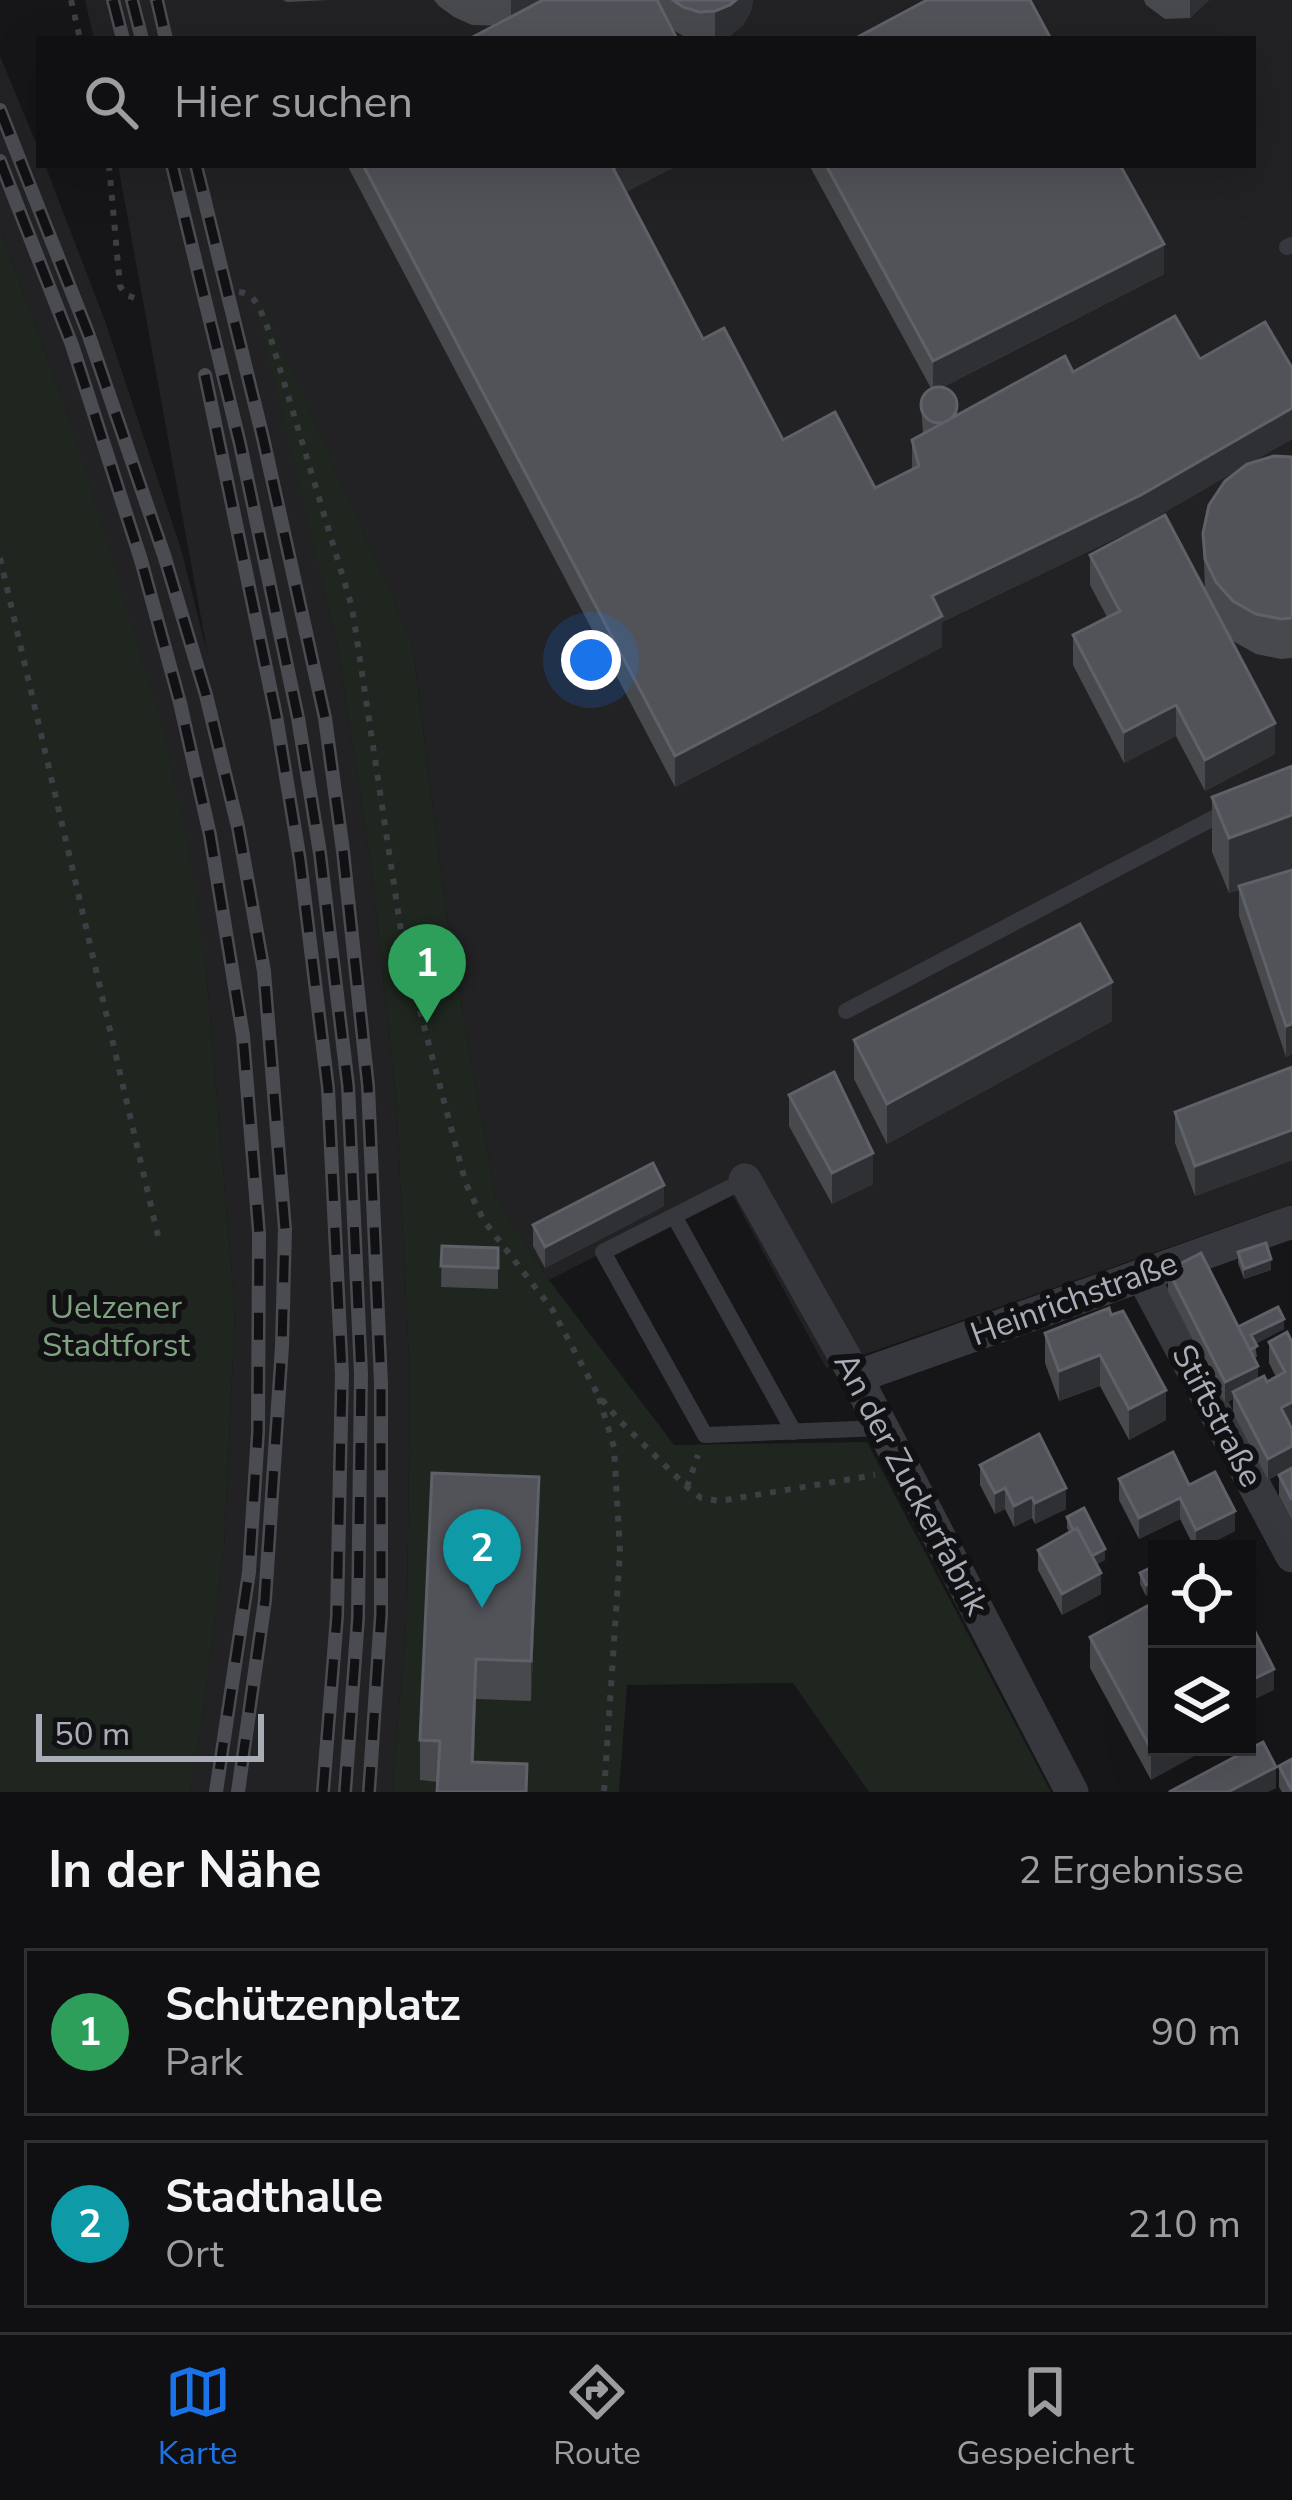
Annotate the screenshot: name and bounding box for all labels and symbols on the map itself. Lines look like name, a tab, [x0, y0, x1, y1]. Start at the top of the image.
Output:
your location	[561, 630, 621, 690]
pin: 1	[388, 924, 466, 1023]
street label: Heinrichstraße	[964, 1241, 1184, 1357]
park label: Uelzener Stadtforst	[42, 1285, 190, 1368]
street label: Stiftstraße	[1161, 1337, 1273, 1495]
street label: An der Zuckerfabrik	[823, 1345, 999, 1624]
pin: 2	[443, 1509, 521, 1608]
scale bar	[36, 1708, 264, 1761]

